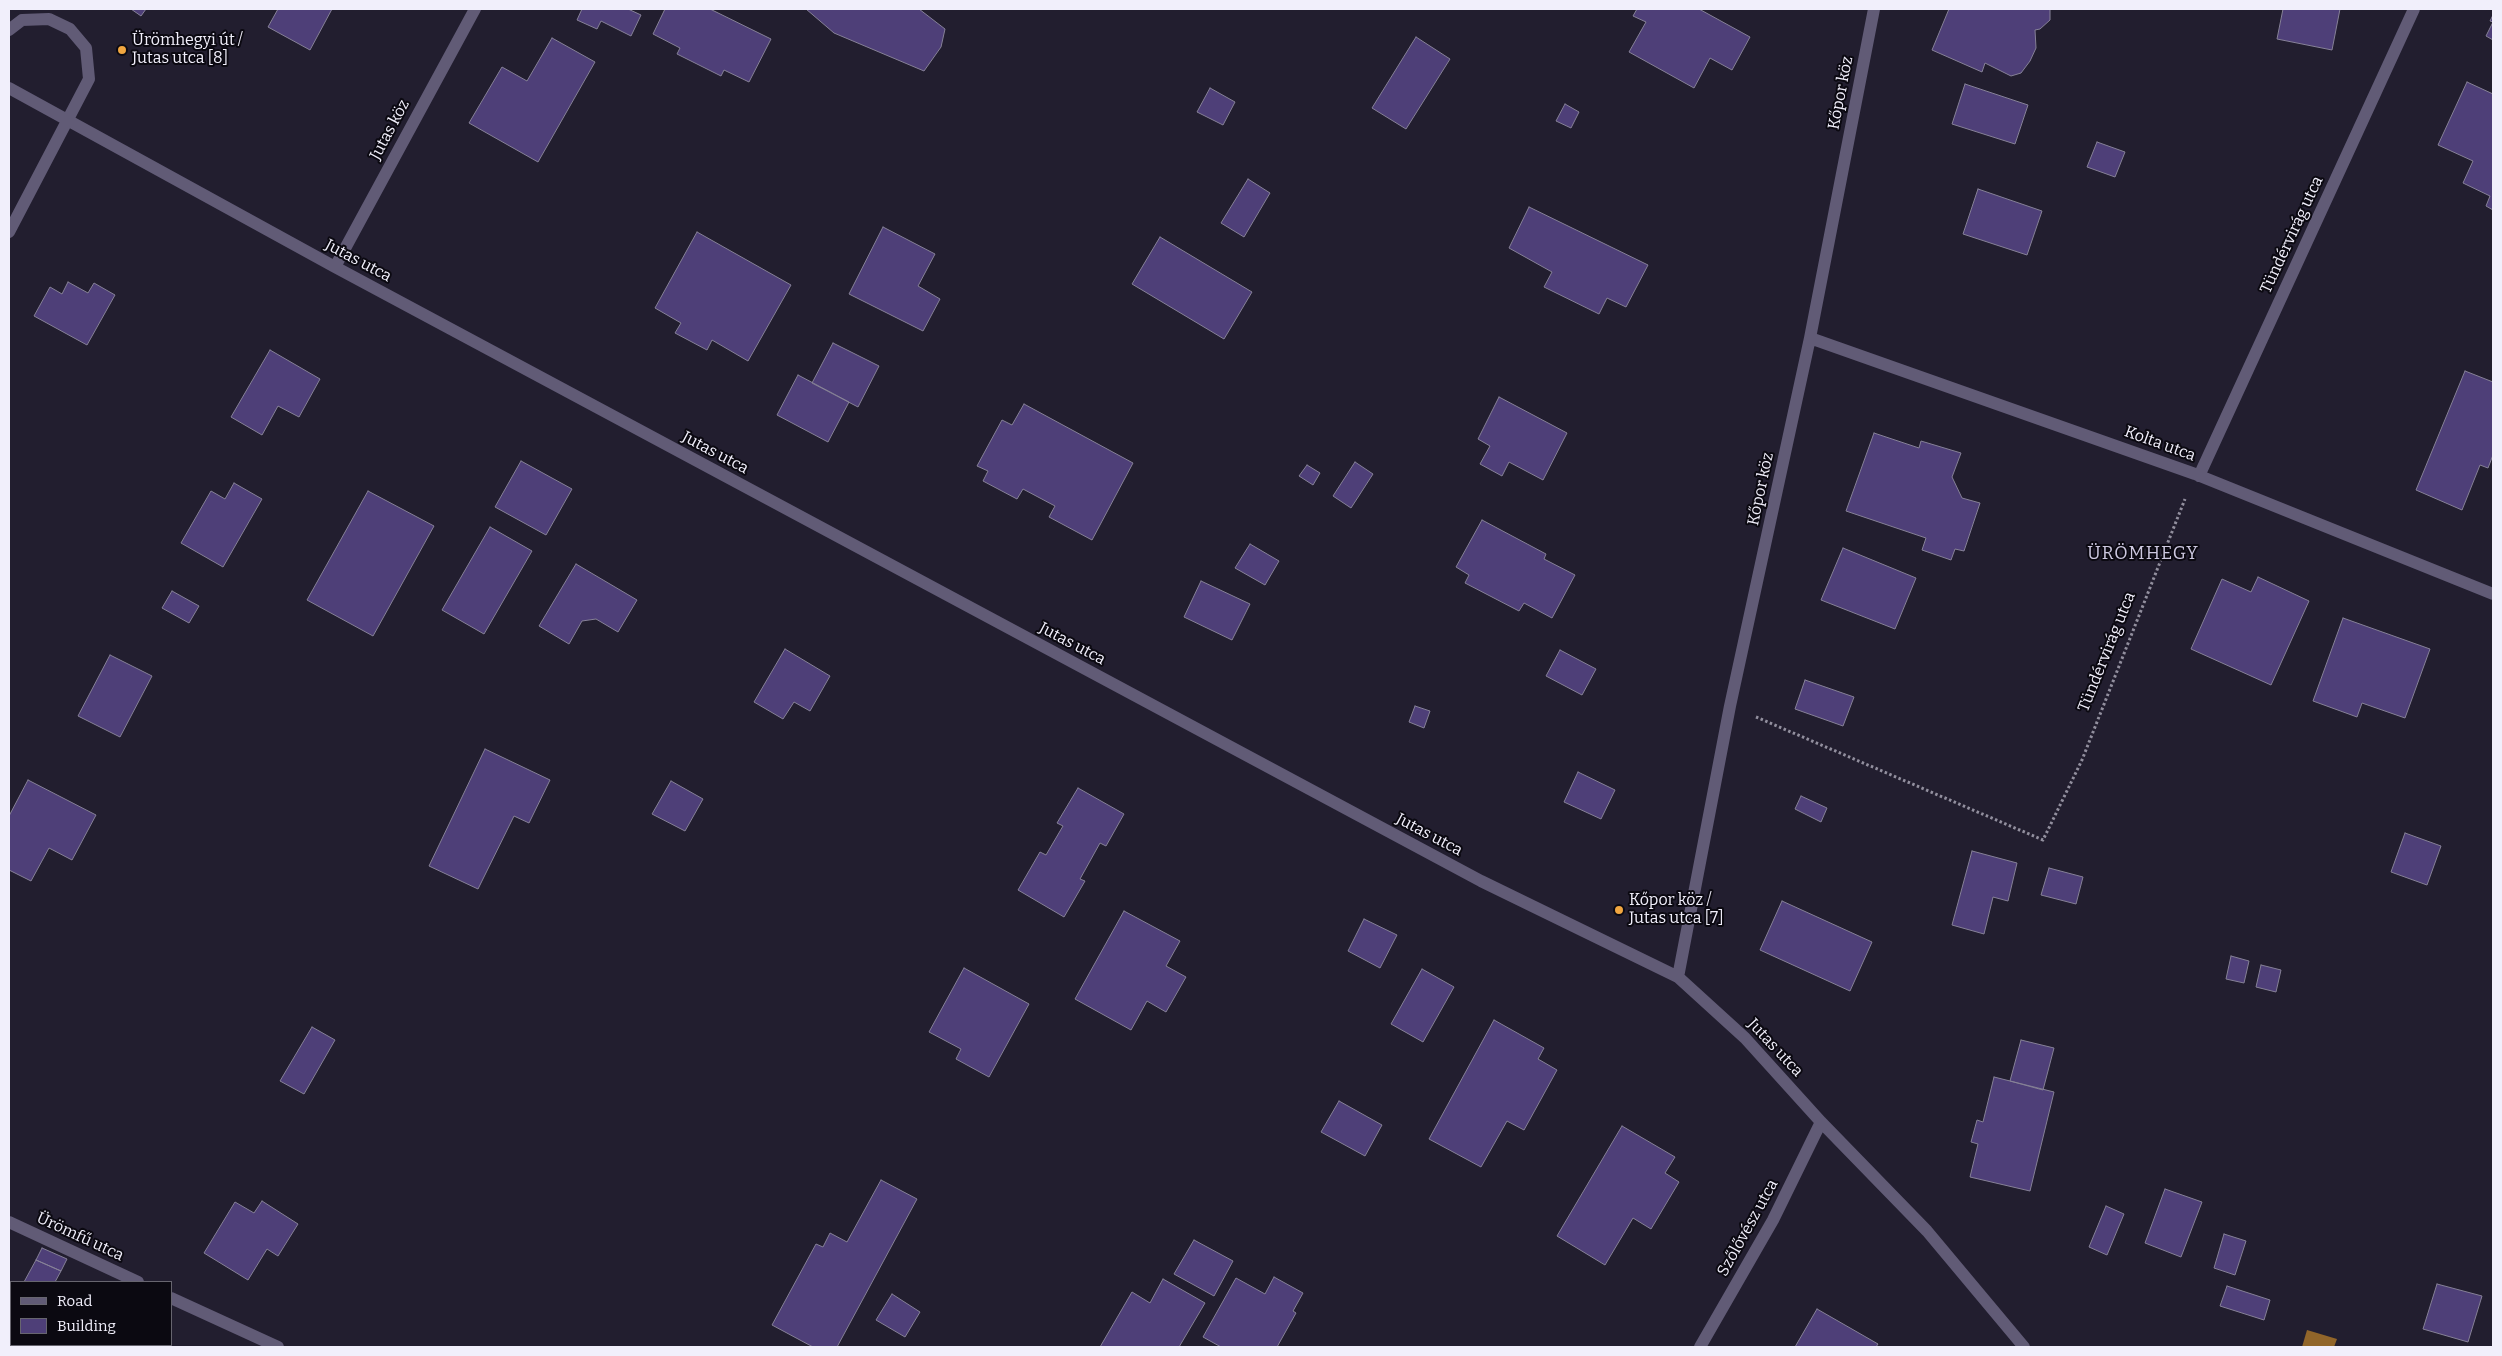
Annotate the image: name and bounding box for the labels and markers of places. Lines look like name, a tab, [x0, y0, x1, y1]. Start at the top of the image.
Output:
place label: Ürömhegyi út / Jutas utca [8]	[132, 31, 243, 69]
marker: Ürömhegyi út / Jutas utca [8]	[116, 44, 128, 56]
place label: Kőpor köz / Jutas utca [7]	[1629, 891, 1724, 929]
marker: Kőpor köz / Jutas utca [7]	[1613, 904, 1625, 916]

